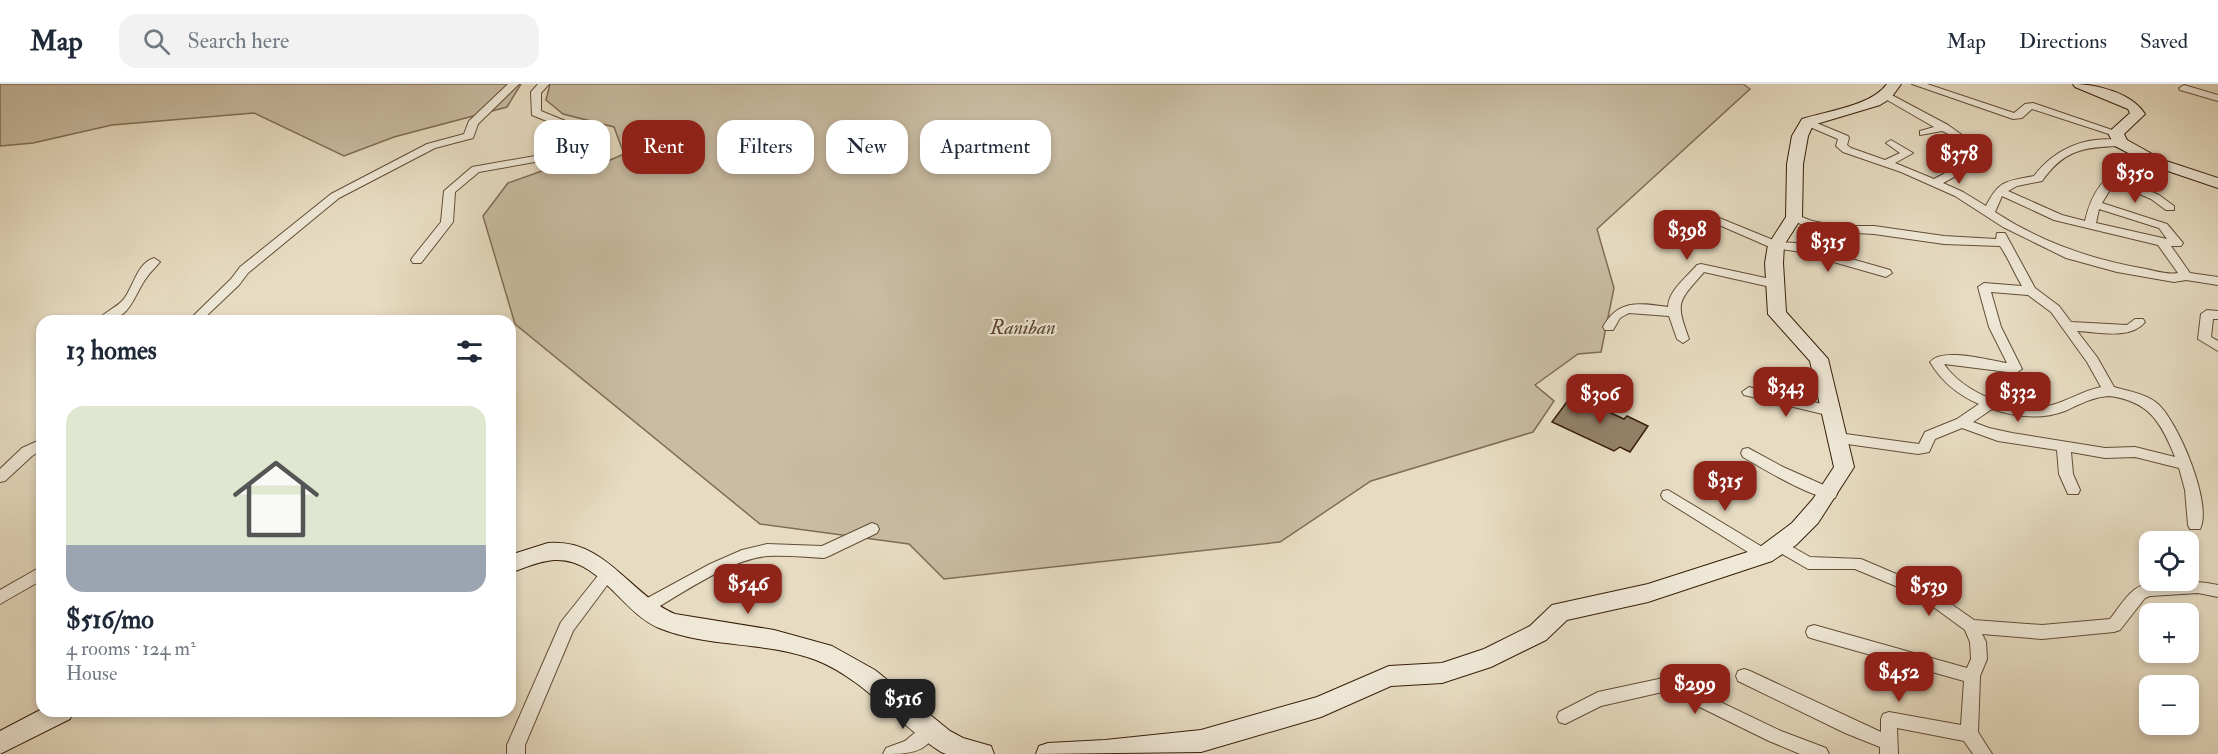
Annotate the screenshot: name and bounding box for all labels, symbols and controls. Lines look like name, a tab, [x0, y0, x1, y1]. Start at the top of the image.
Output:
search box	[119, 14, 539, 68]
text: Map	[30, 24, 83, 59]
icon: search	[140, 25, 173, 58]
text: Search here	[188, 27, 289, 55]
text: Map	[1946, 28, 1986, 55]
text: Directions	[2019, 28, 2107, 55]
text: Saved	[2140, 28, 2188, 55]
chip: Buy	[534, 120, 610, 174]
chip: Rent	[622, 120, 705, 174]
chip: Filters	[717, 120, 814, 174]
chip: New	[826, 120, 908, 174]
chip: Apartment	[920, 120, 1051, 174]
pin: $378	[1923, 134, 1995, 185]
text: $378	[1940, 141, 1978, 166]
pin: $350	[2099, 153, 2171, 204]
text: $350	[2116, 160, 2154, 185]
pin: $398	[1651, 210, 1723, 261]
text: $398	[1668, 217, 1706, 242]
pin: $315	[1792, 222, 1864, 273]
text: $315	[1811, 229, 1845, 254]
park label: Raniban	[989, 315, 1056, 340]
text: 13 homes	[66, 335, 157, 367]
icon: filters	[453, 335, 486, 368]
pin: $343	[1750, 367, 1822, 418]
pin: $332	[1982, 372, 2054, 423]
pin: $306	[1564, 374, 1636, 425]
text: $343	[1767, 374, 1805, 399]
text: $332	[2000, 379, 2036, 404]
text: $306	[1580, 381, 1620, 406]
icon: home	[222, 445, 330, 553]
pin: $315	[1689, 461, 1761, 512]
text: $315	[1708, 468, 1742, 493]
map controls	[2139, 531, 2199, 735]
button: locate	[2139, 531, 2199, 591]
pin: $546	[712, 564, 784, 615]
pin: $539	[1893, 566, 1965, 617]
text: $546	[728, 571, 768, 596]
text: $539	[1910, 573, 1948, 598]
button: +	[2139, 603, 2199, 663]
text: $516/mo	[66, 604, 154, 636]
text: 4 rooms · 124 m²	[66, 636, 196, 661]
pin: $452	[1863, 652, 1935, 703]
text: $452	[1879, 659, 1919, 684]
text: House	[66, 661, 117, 686]
pin: $299	[1659, 664, 1731, 715]
text: $299	[1674, 671, 1716, 696]
button: −	[2139, 675, 2199, 735]
pin: $516	[867, 679, 939, 730]
text: $516	[884, 686, 922, 711]

